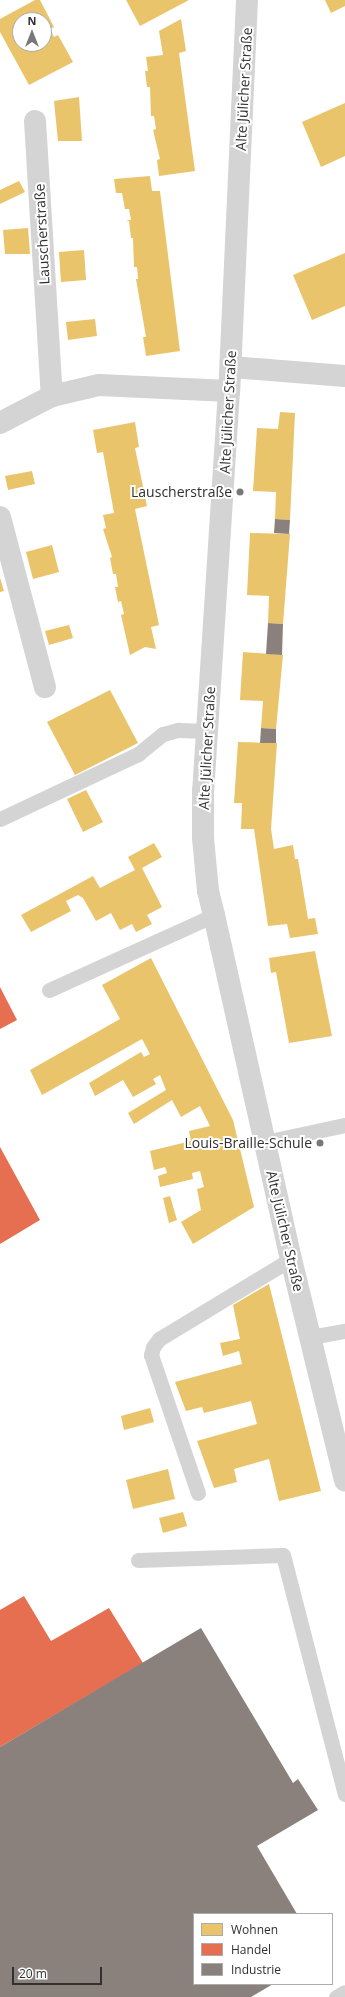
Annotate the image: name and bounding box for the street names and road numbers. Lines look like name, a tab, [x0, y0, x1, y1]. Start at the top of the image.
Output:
street label: Alte Jülicher Straße	[232, 27, 256, 151]
street label: Lauscherstraße	[31, 183, 53, 285]
street label: Alte Jülicher Straße	[216, 350, 240, 474]
street label: Alte Jülicher Straße	[195, 686, 219, 810]
street label: Alte Jülicher Straße	[263, 1169, 307, 1293]

